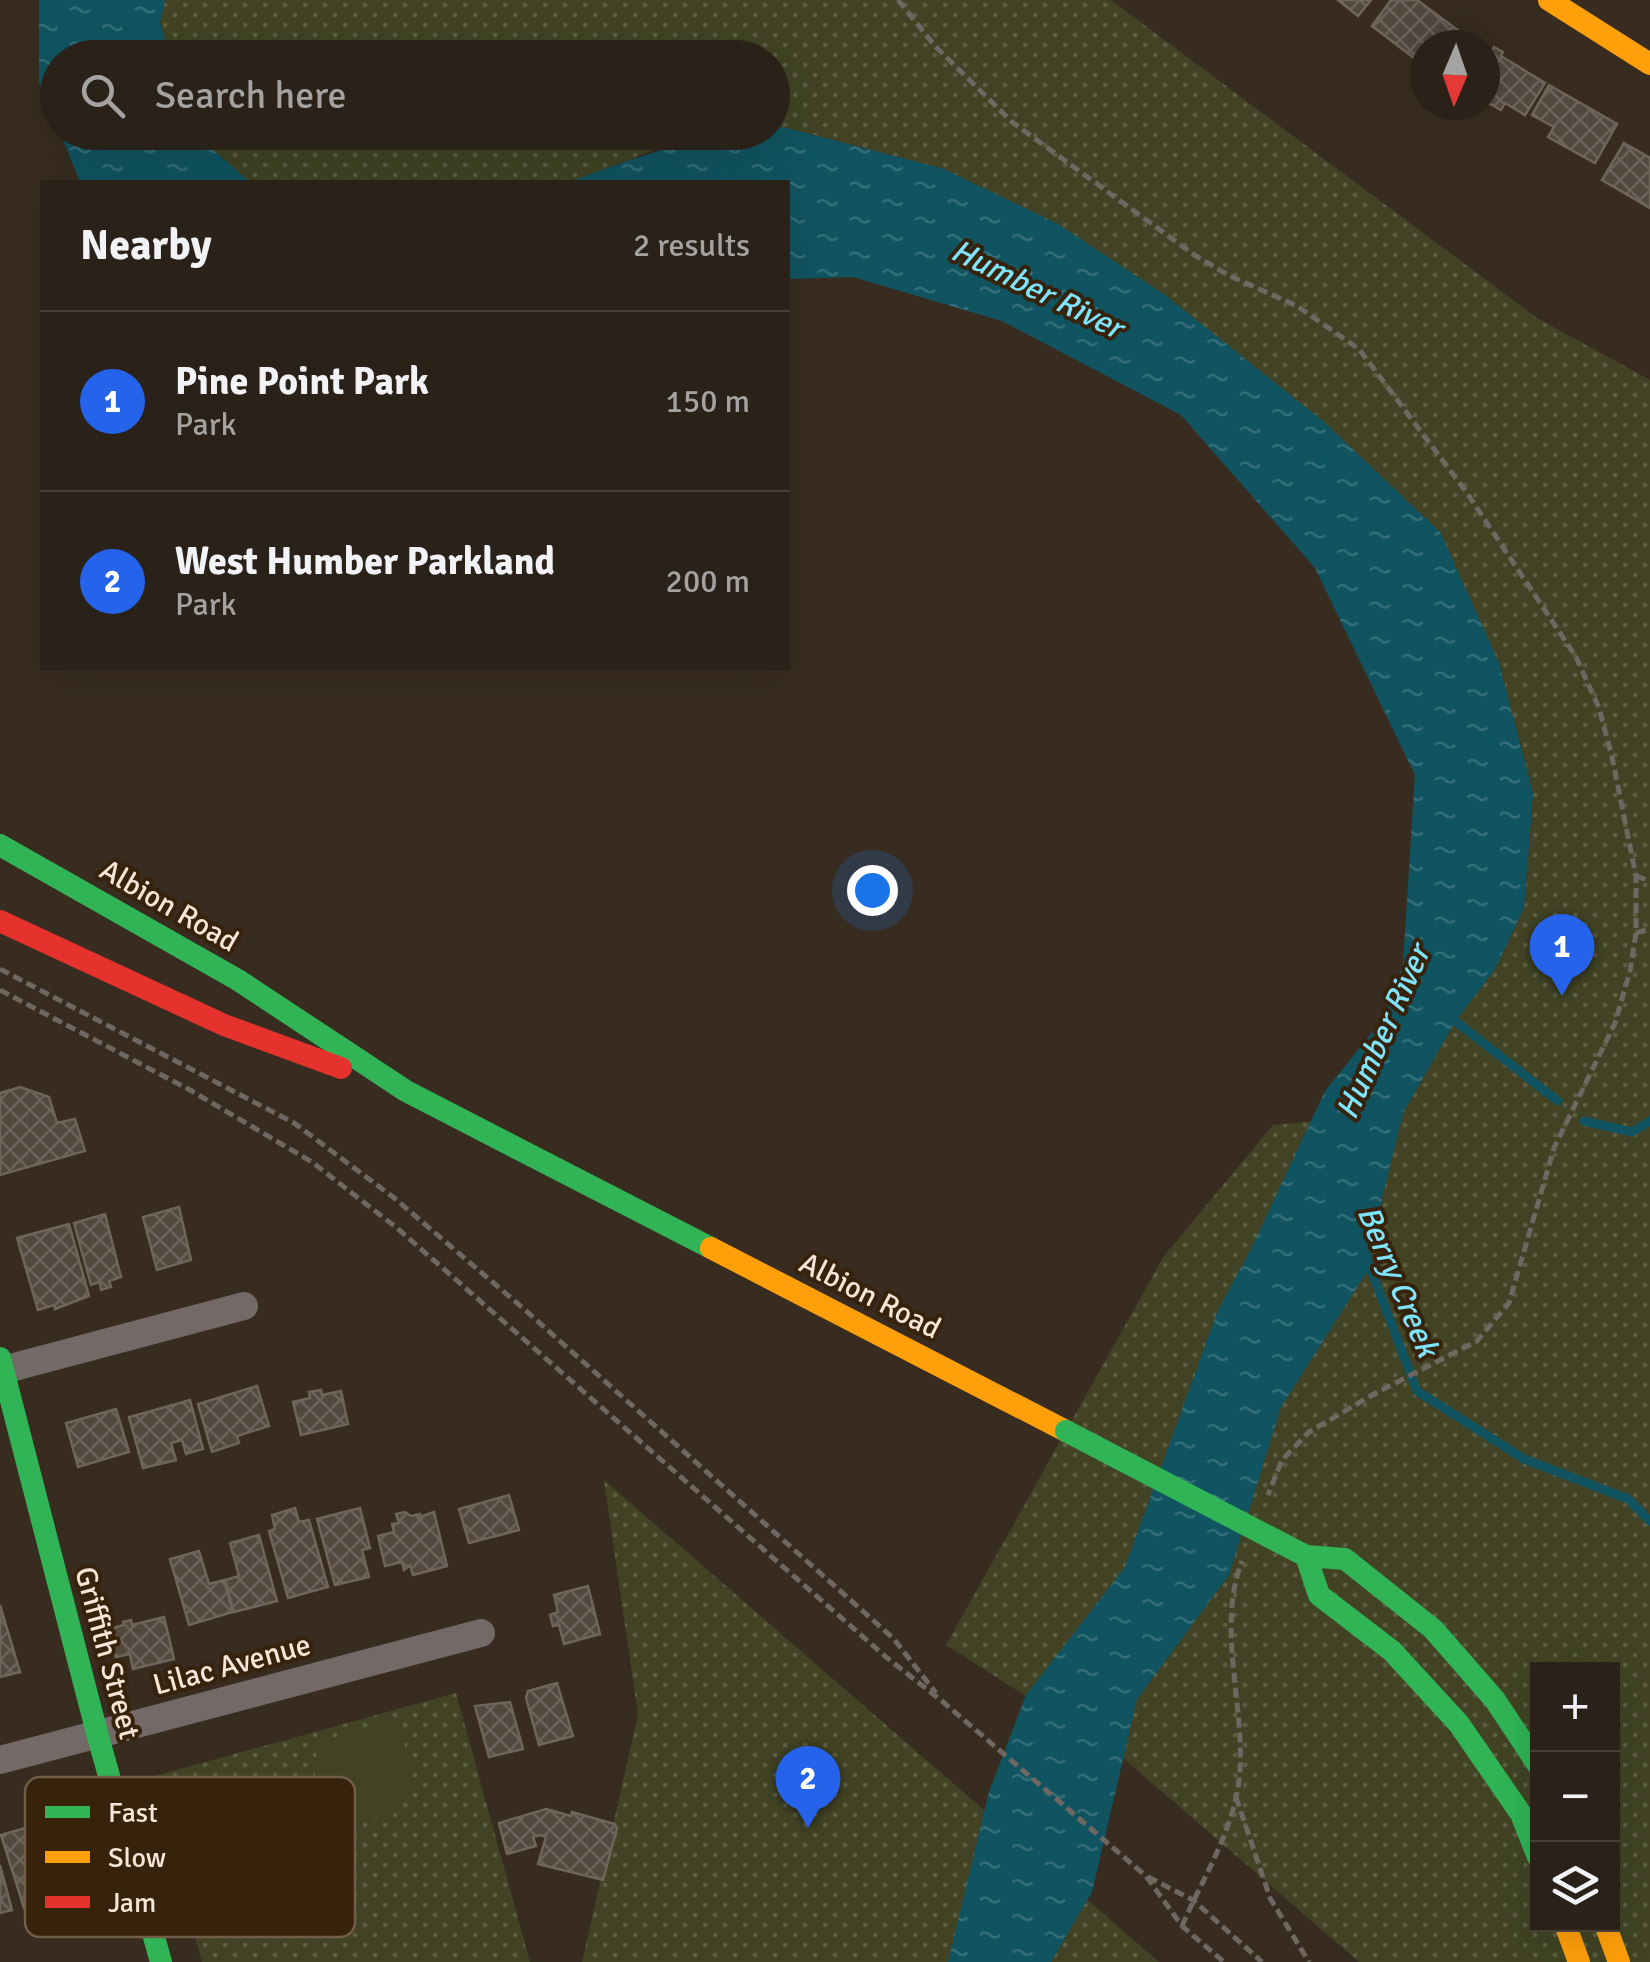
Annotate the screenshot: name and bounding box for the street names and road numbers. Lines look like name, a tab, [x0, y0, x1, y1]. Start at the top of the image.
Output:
street label: Albion Road	[93, 852, 245, 960]
street label: Albion Road	[793, 1245, 947, 1347]
street label: Griffith Street	[66, 1563, 148, 1743]
street label: Lilac Avenue	[149, 1626, 315, 1704]

